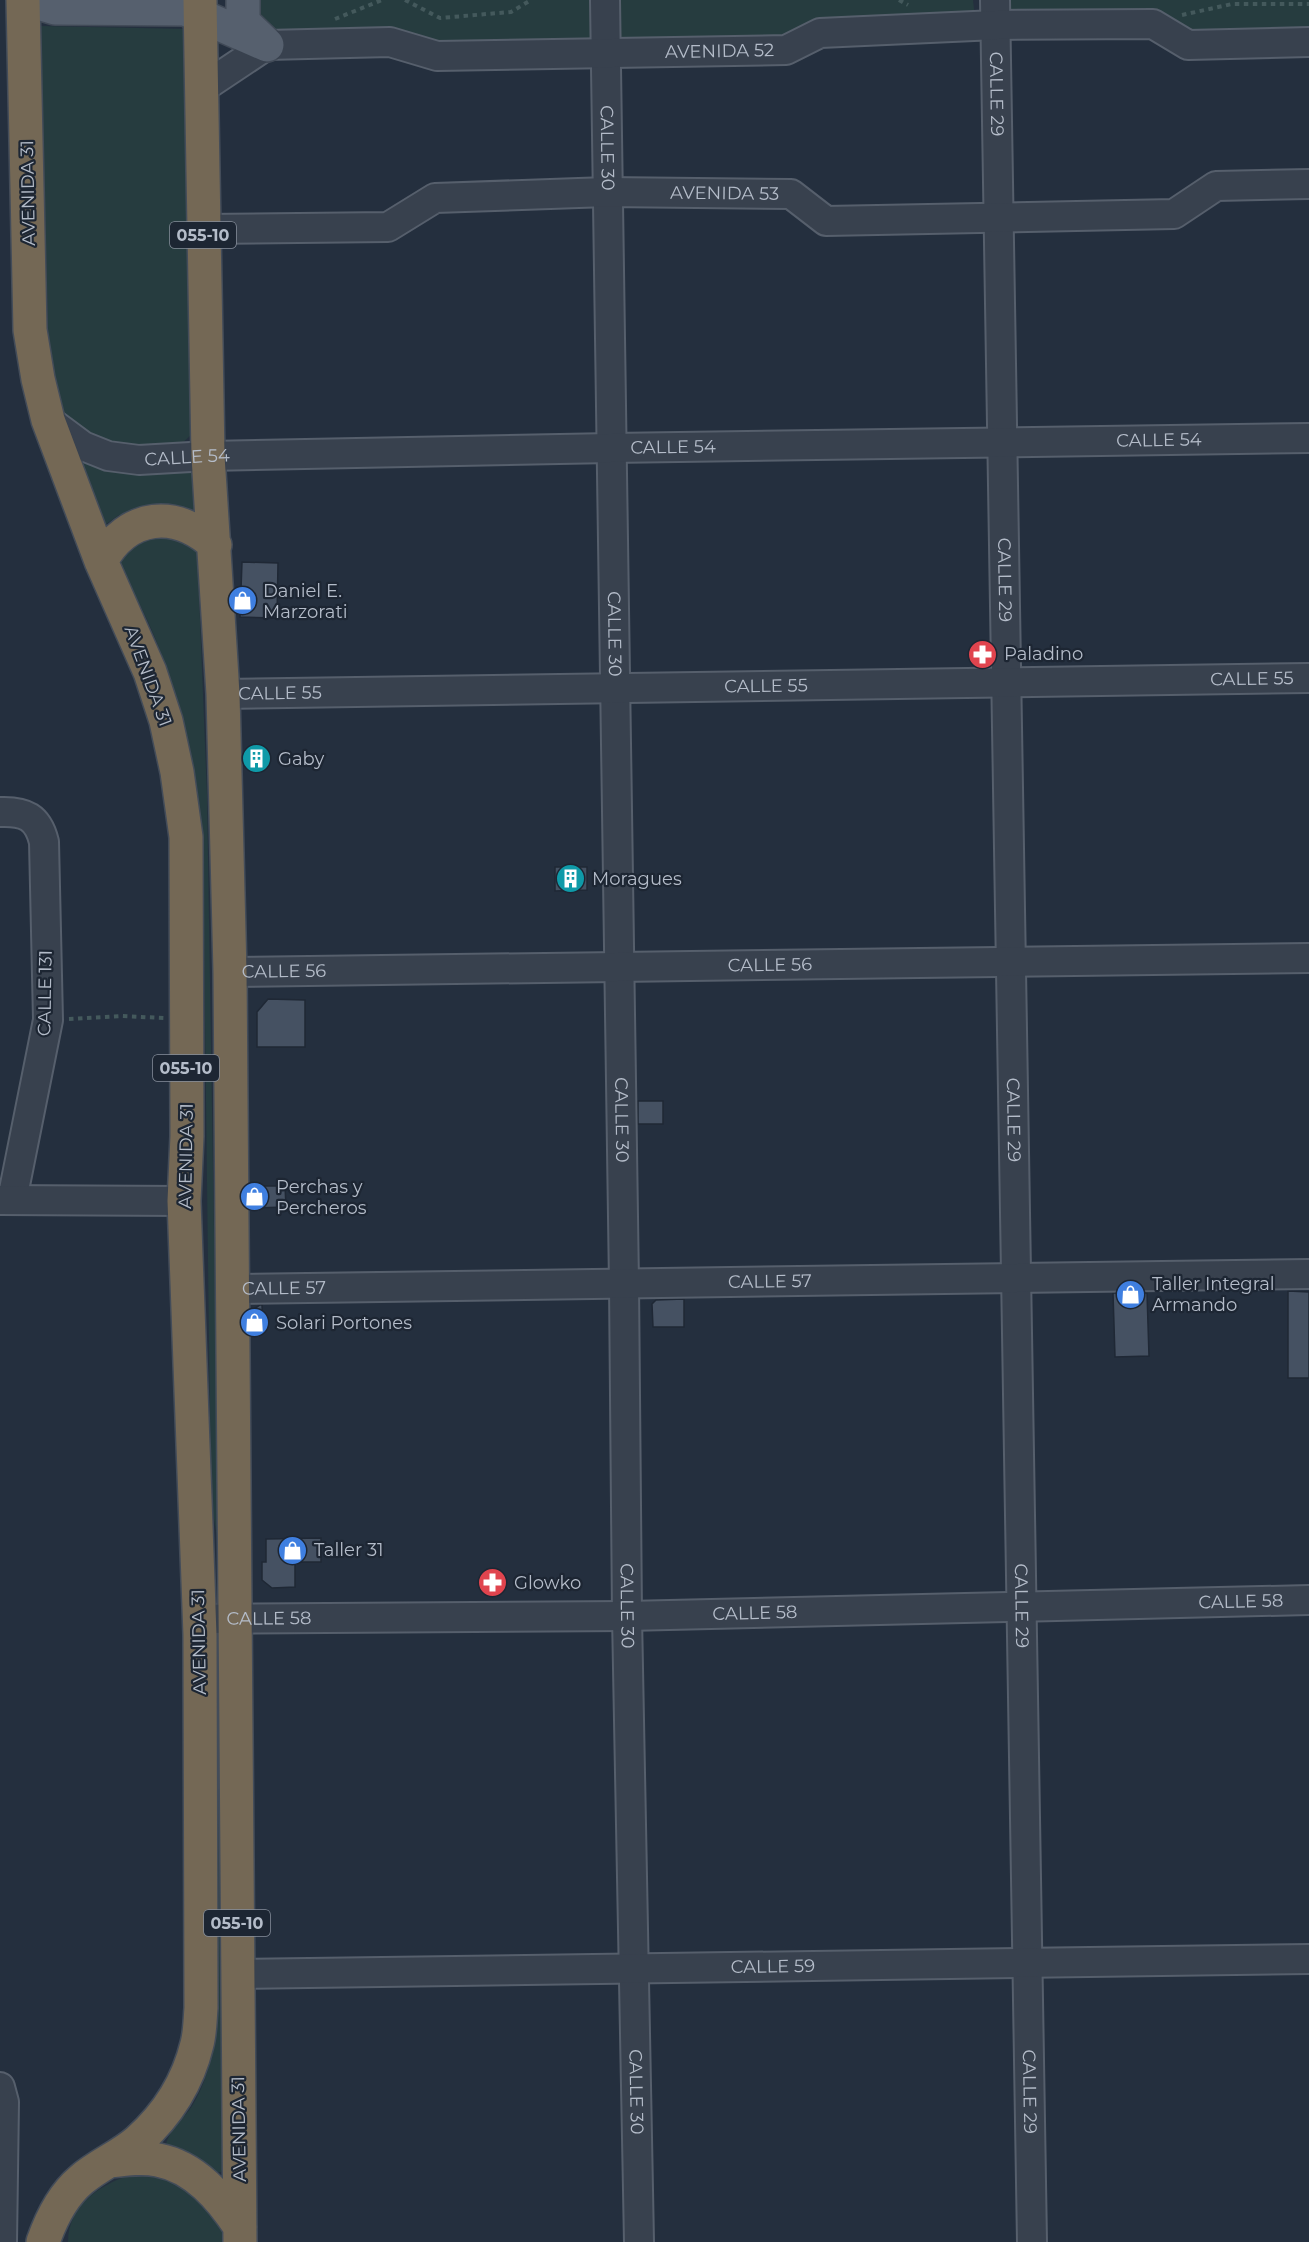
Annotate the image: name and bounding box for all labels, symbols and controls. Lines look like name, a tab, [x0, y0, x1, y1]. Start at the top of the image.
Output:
street label: AVENIDA 52	[665, 39, 774, 63]
street label: CALLE 29	[985, 52, 1008, 136]
street label: CALLE 30	[596, 105, 619, 191]
street label: AVENIDA 31	[16, 140, 40, 246]
street label: AVENIDA 53	[670, 182, 779, 205]
road number: 055-10	[170, 222, 236, 248]
street label: CALLE 54	[1116, 429, 1202, 452]
street label: CALLE 54	[630, 435, 716, 459]
street label: CALLE 54	[144, 445, 230, 471]
street label: CALLE 29	[993, 537, 1016, 622]
place label: Daniel E. Marzorati	[263, 580, 348, 623]
shop icon: Daniel E. Marzorati	[226, 585, 258, 617]
street label: CALLE 30	[603, 591, 626, 677]
street label: AVENIDA 31	[120, 623, 176, 729]
pharmacy icon: Paladino	[967, 638, 999, 670]
place label: Paladino	[1004, 643, 1083, 665]
street label: CALLE 55	[1210, 667, 1294, 690]
street label: CALLE 55	[724, 674, 808, 698]
street label: CALLE 55	[238, 682, 322, 705]
building icon: Gaby	[241, 743, 273, 775]
place label: Gaby	[278, 748, 324, 770]
building icon: Moragues	[555, 863, 587, 895]
place label: Moragues	[592, 868, 682, 890]
street label: CALLE 131	[33, 950, 57, 1036]
street label: CALLE 56	[728, 953, 812, 977]
street label: CALLE 56	[242, 960, 326, 983]
road number: 055-10	[153, 1055, 219, 1081]
street label: CALLE 30	[610, 1077, 633, 1163]
street label: CALLE 29	[1002, 1077, 1025, 1162]
street label: AVENIDA 31	[174, 1103, 198, 1209]
place label: Perchas y Percheros	[276, 1176, 367, 1219]
shop icon: Perchas y Percheros	[239, 1181, 271, 1213]
street label: CALLE 57	[728, 1270, 812, 1293]
place label: Taller Integral Armando	[1152, 1273, 1275, 1316]
street label: CALLE 57	[242, 1277, 326, 1300]
shop icon: Taller Integral Armando	[1115, 1278, 1147, 1310]
shop icon: Solari Portones	[239, 1307, 271, 1339]
place label: Solari Portones	[276, 1312, 412, 1334]
shop icon: Taller 31	[277, 1534, 309, 1566]
place label: Taller 31	[314, 1539, 384, 1561]
street label: CALLE 30	[616, 1563, 639, 1649]
street label: CALLE 29	[1010, 1563, 1033, 1648]
pharmacy icon: Glowko	[477, 1567, 509, 1599]
place label: Glowko	[514, 1572, 581, 1594]
street label: AVENIDA 31	[187, 1589, 211, 1695]
street label: CALLE 58	[1198, 1590, 1284, 1614]
street label: CALLE 58	[712, 1601, 798, 1625]
street label: CALLE 58	[226, 1607, 312, 1630]
road number: 055-10	[204, 1910, 270, 1936]
street label: CALLE 59	[731, 1955, 815, 1978]
street label: CALLE 30	[624, 2049, 648, 2135]
street label: CALLE 29	[1018, 2049, 1041, 2134]
street label: AVENIDA 31	[227, 2076, 251, 2182]

